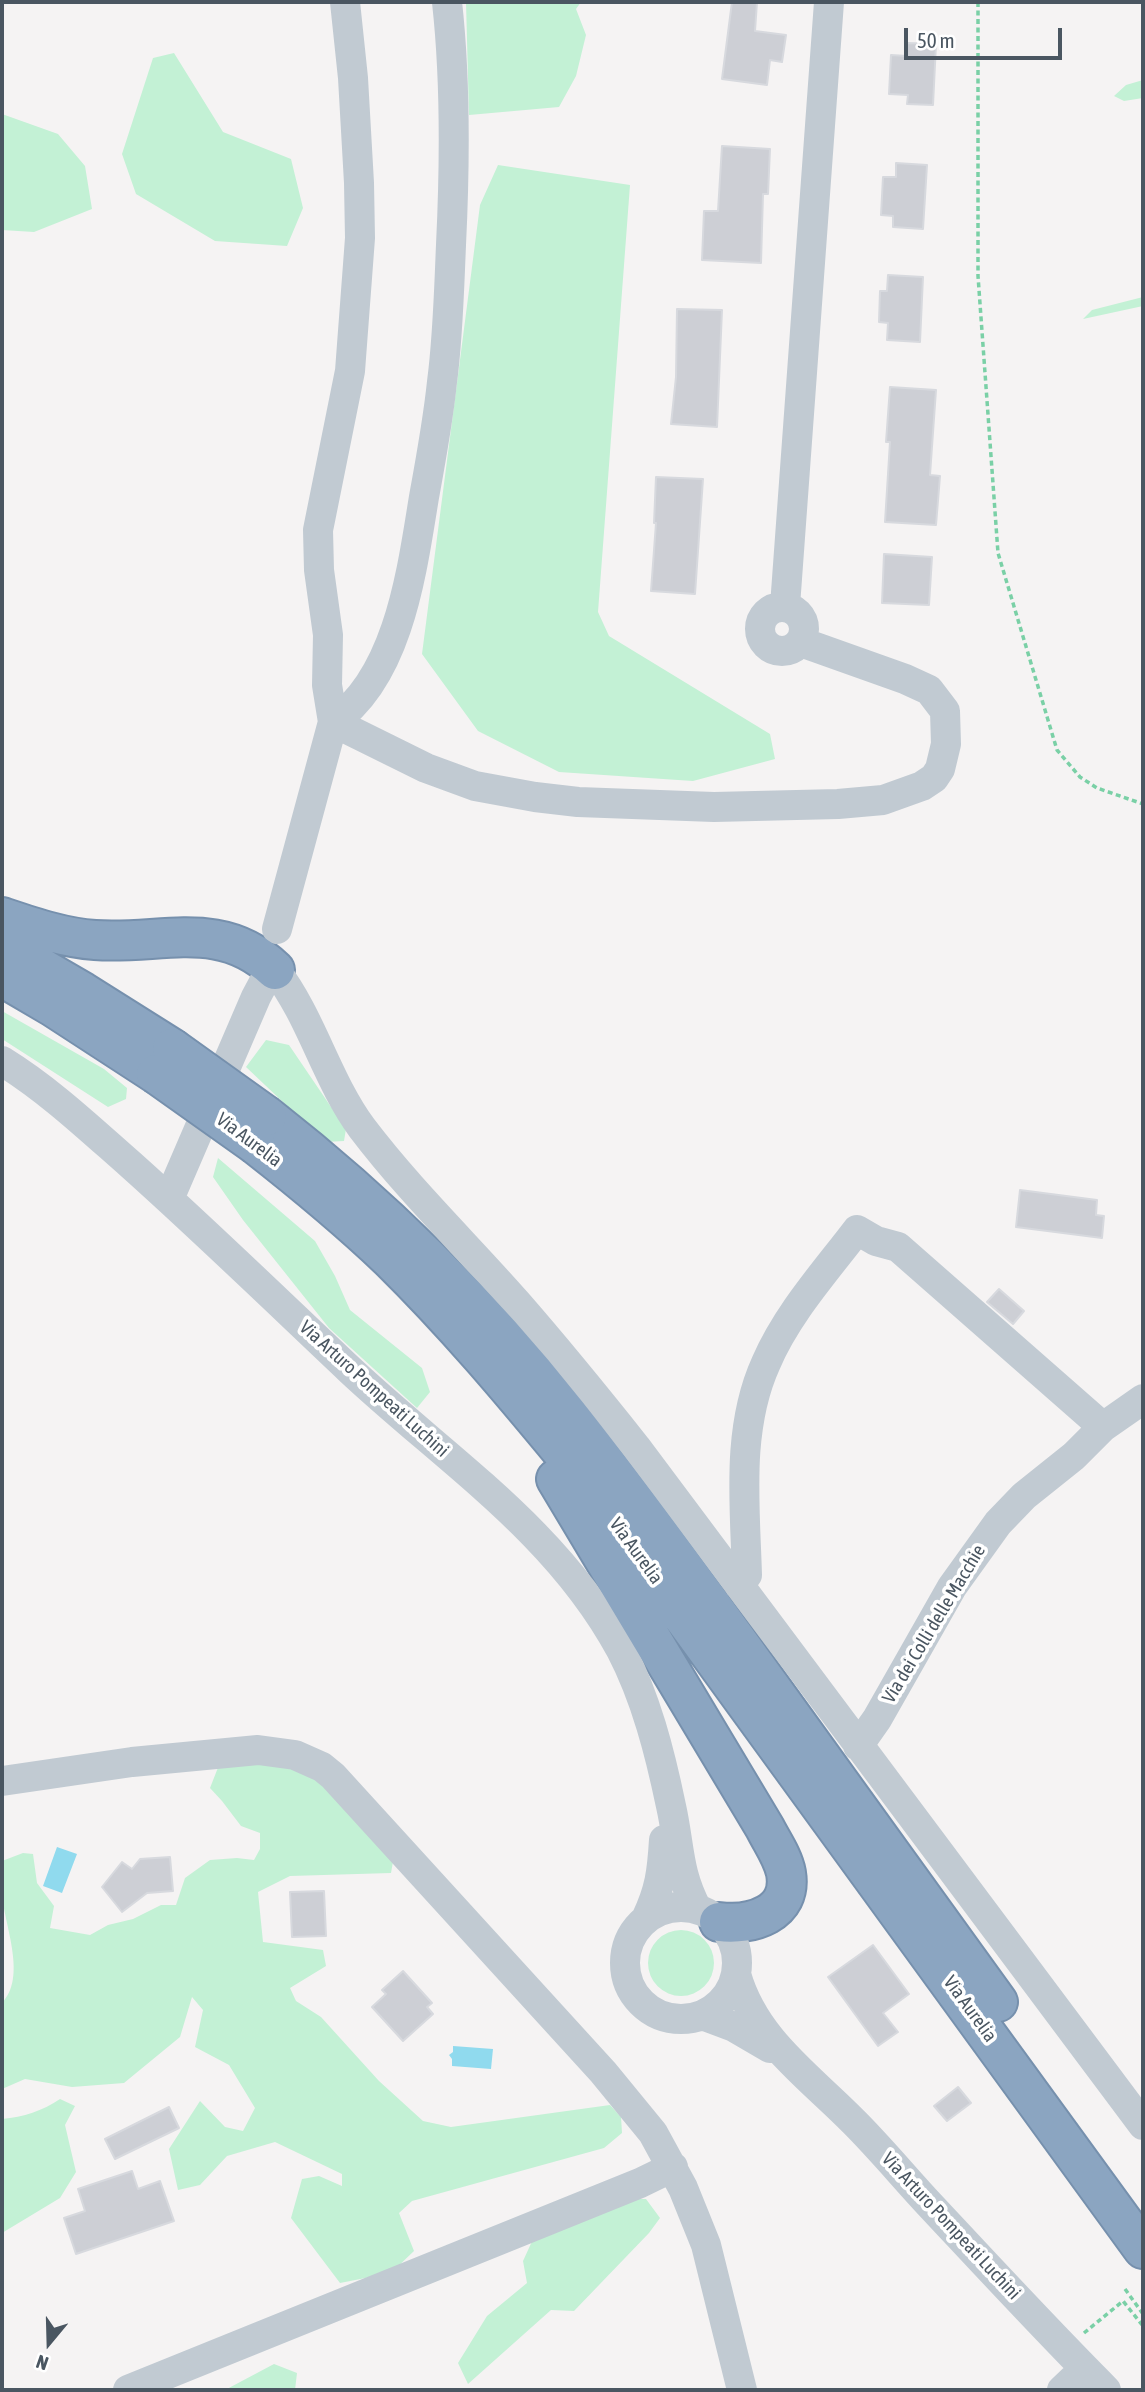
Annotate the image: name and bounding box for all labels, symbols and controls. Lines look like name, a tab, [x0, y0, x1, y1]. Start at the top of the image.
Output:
scale bar	[907, 14, 1064, 58]
text: 50 m	[917, 28, 955, 52]
street label: Via Aurelia	[212, 1108, 286, 1172]
street label: Via Arturo Pompeati Luchini	[295, 1316, 453, 1462]
street label: Via Aurelia	[604, 1514, 668, 1588]
street label: Via dei Colli delle Macchie	[878, 1541, 990, 1707]
street label: Via Aurelia	[938, 1972, 1002, 2046]
street label: Via Arturo Pompeati Luchini	[877, 2148, 1025, 2304]
north arrow	[14, 2308, 84, 2378]
text: N	[33, 2351, 51, 2375]

